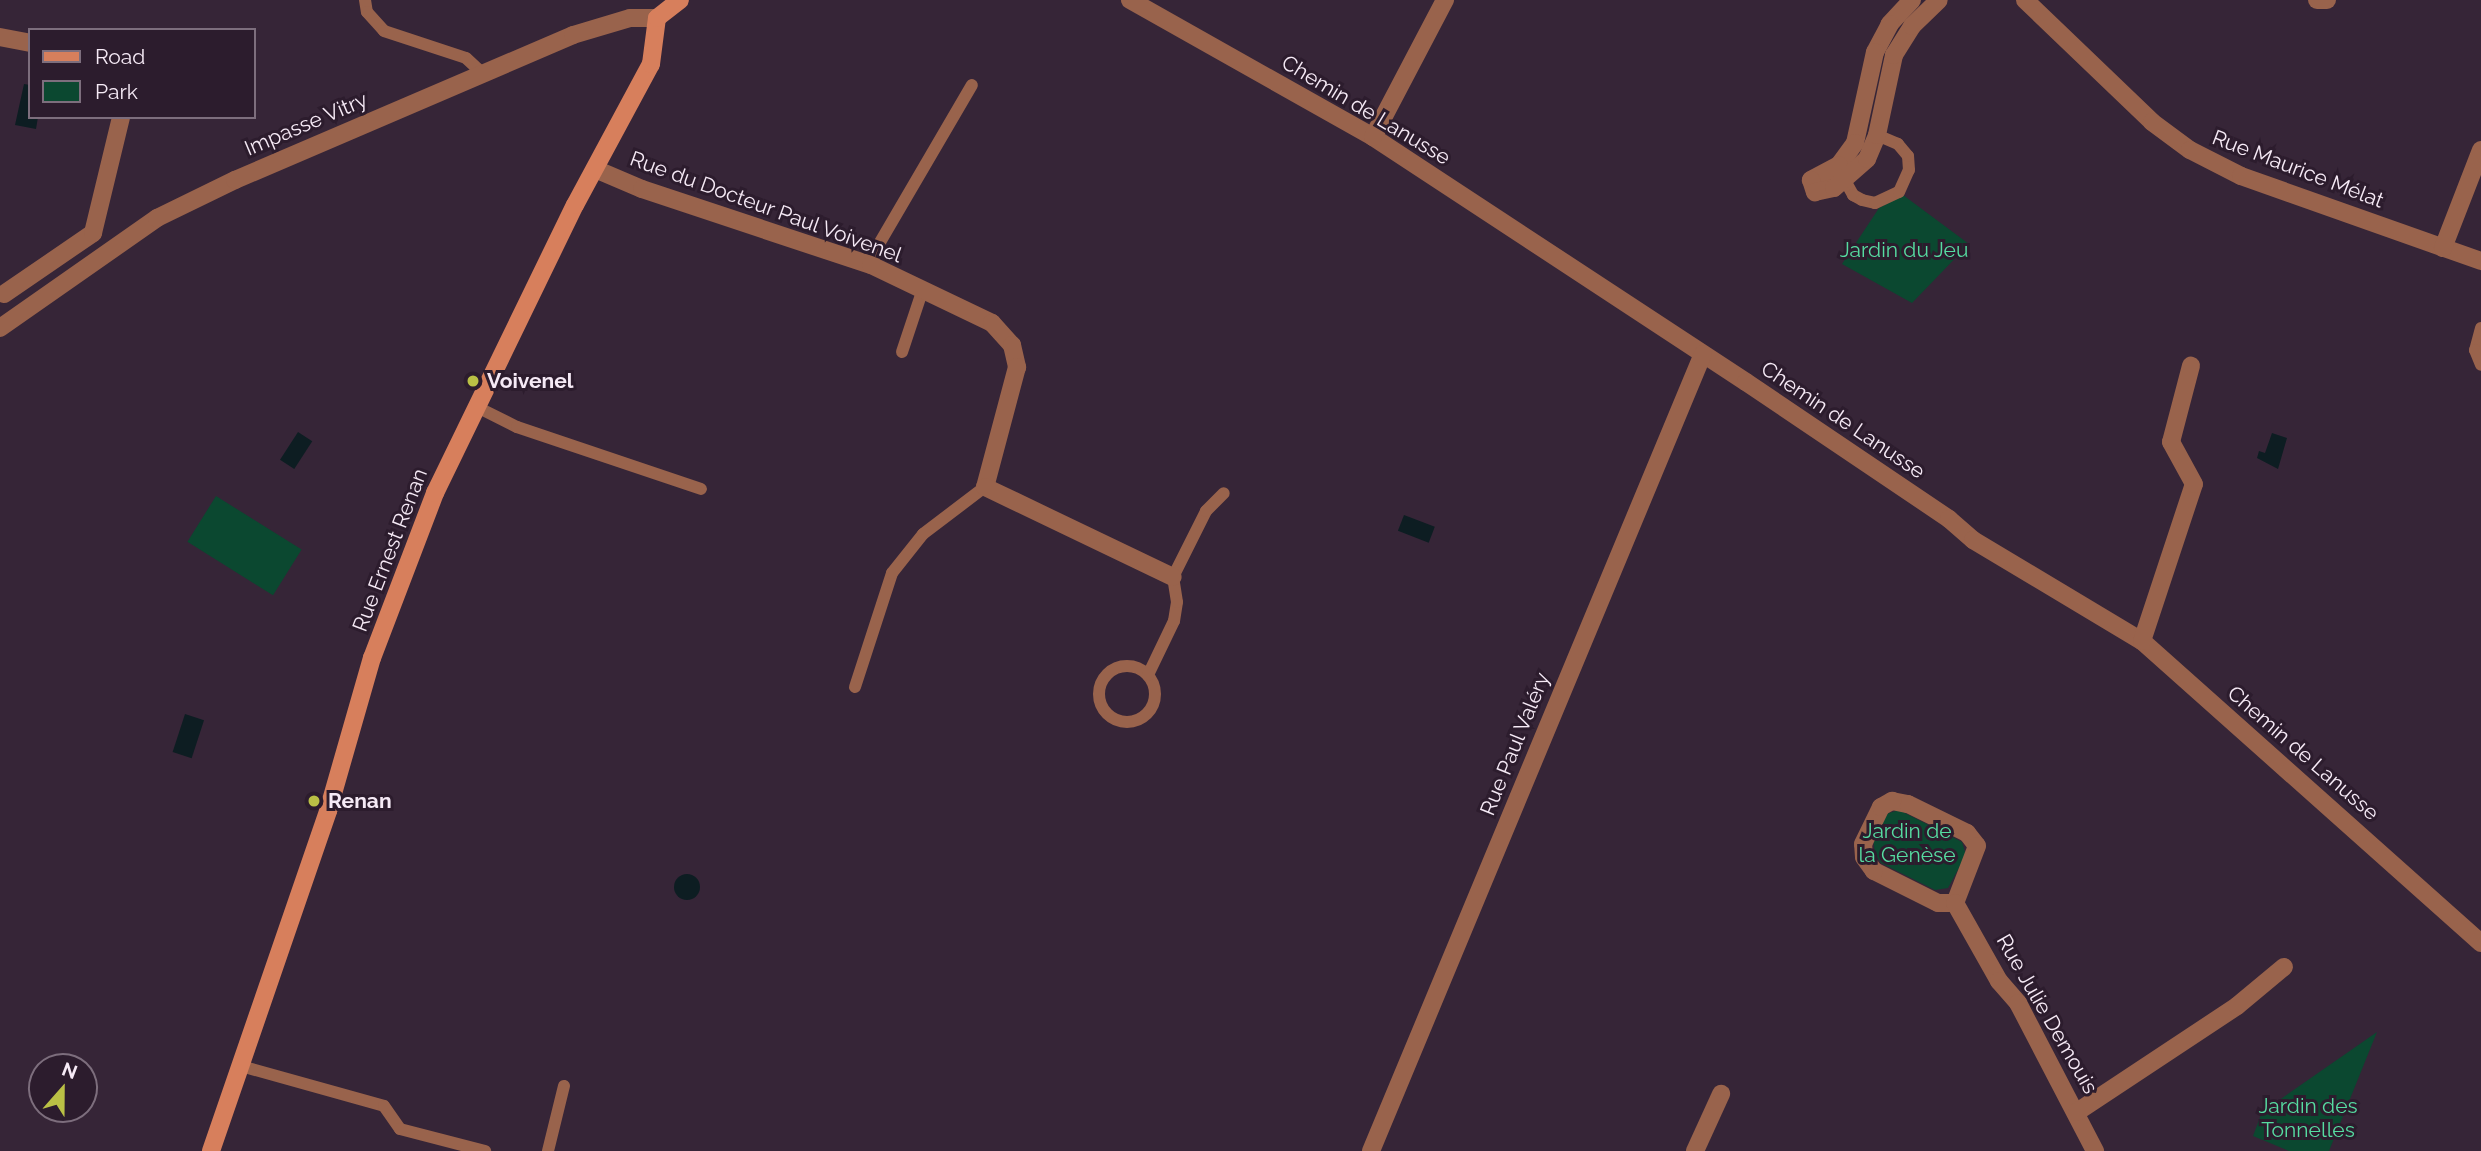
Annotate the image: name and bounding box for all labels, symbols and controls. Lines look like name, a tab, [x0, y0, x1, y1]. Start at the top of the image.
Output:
legend	[28, 28, 256, 119]
text: Road	[95, 44, 145, 69]
street label: Chemin de Lanusse	[1277, 50, 1455, 170]
text: Park	[95, 79, 138, 104]
street label: Impasse Vitry	[241, 87, 371, 161]
street label: Rue Maurice Mélat	[2209, 125, 2387, 213]
street label: Rue du Docteur Paul Voivenel	[626, 146, 906, 268]
park label: Jardin du Jeu	[1839, 237, 1969, 263]
street label: Chemin de Lanusse	[1756, 356, 1930, 484]
place label: Voivenel	[487, 368, 574, 394]
marker: Voivenel	[465, 373, 481, 389]
street label: Rue Ernest Renan	[347, 465, 433, 635]
street label: Rue Paul Valéry	[1475, 668, 1555, 820]
street label: Chemin de Lanusse	[2222, 680, 2384, 826]
place label: Renan	[328, 788, 392, 814]
marker: Renan	[306, 793, 322, 809]
park label: Jardin de la Genèse	[1859, 818, 1955, 868]
street label: Rue Julie Demouis	[1991, 930, 2103, 1098]
north arrow	[28, 1053, 98, 1123]
text: N	[59, 1057, 81, 1083]
park label: Jardin des Tonnelles	[2258, 1093, 2358, 1143]

